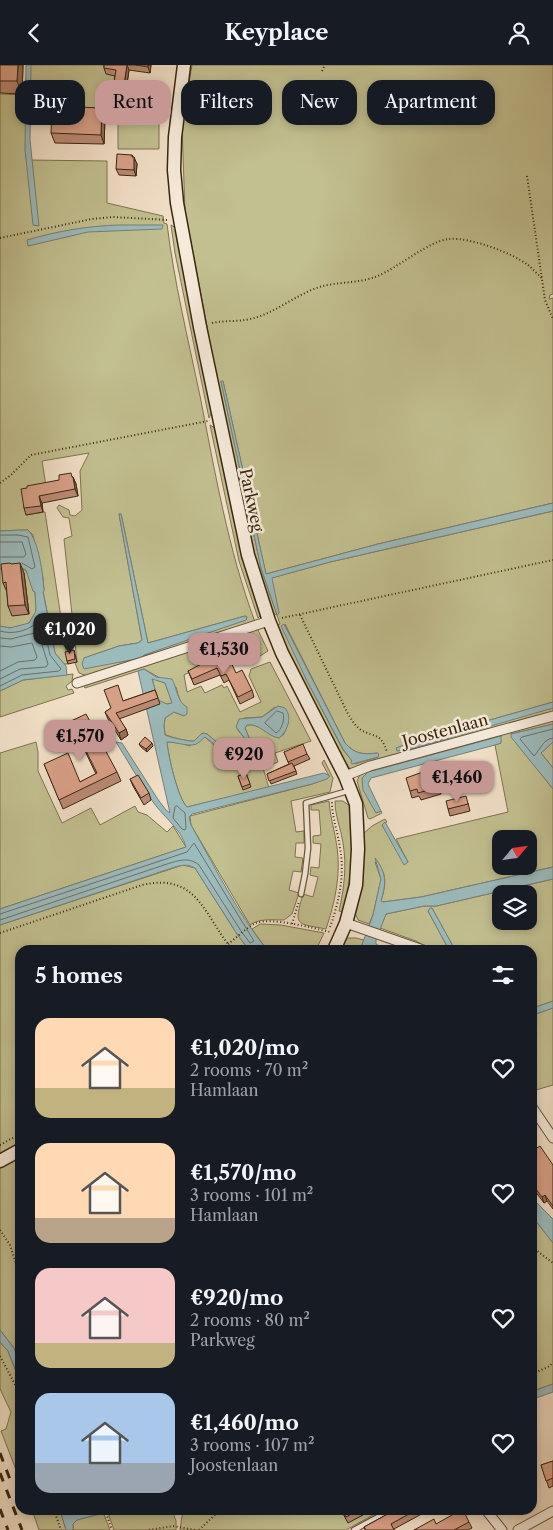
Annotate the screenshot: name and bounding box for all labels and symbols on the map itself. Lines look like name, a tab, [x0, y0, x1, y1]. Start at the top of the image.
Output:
street label: Parkweg	[236, 466, 269, 534]
pin: €1,020	[29, 613, 111, 655]
pin: €1,530	[183, 633, 265, 675]
street label: Joostenlaan	[397, 709, 490, 752]
pin: €1,570	[39, 719, 121, 762]
pin: €920	[214, 737, 274, 780]
pin: €1,460	[416, 761, 498, 803]
north arrow	[492, 830, 538, 875]

